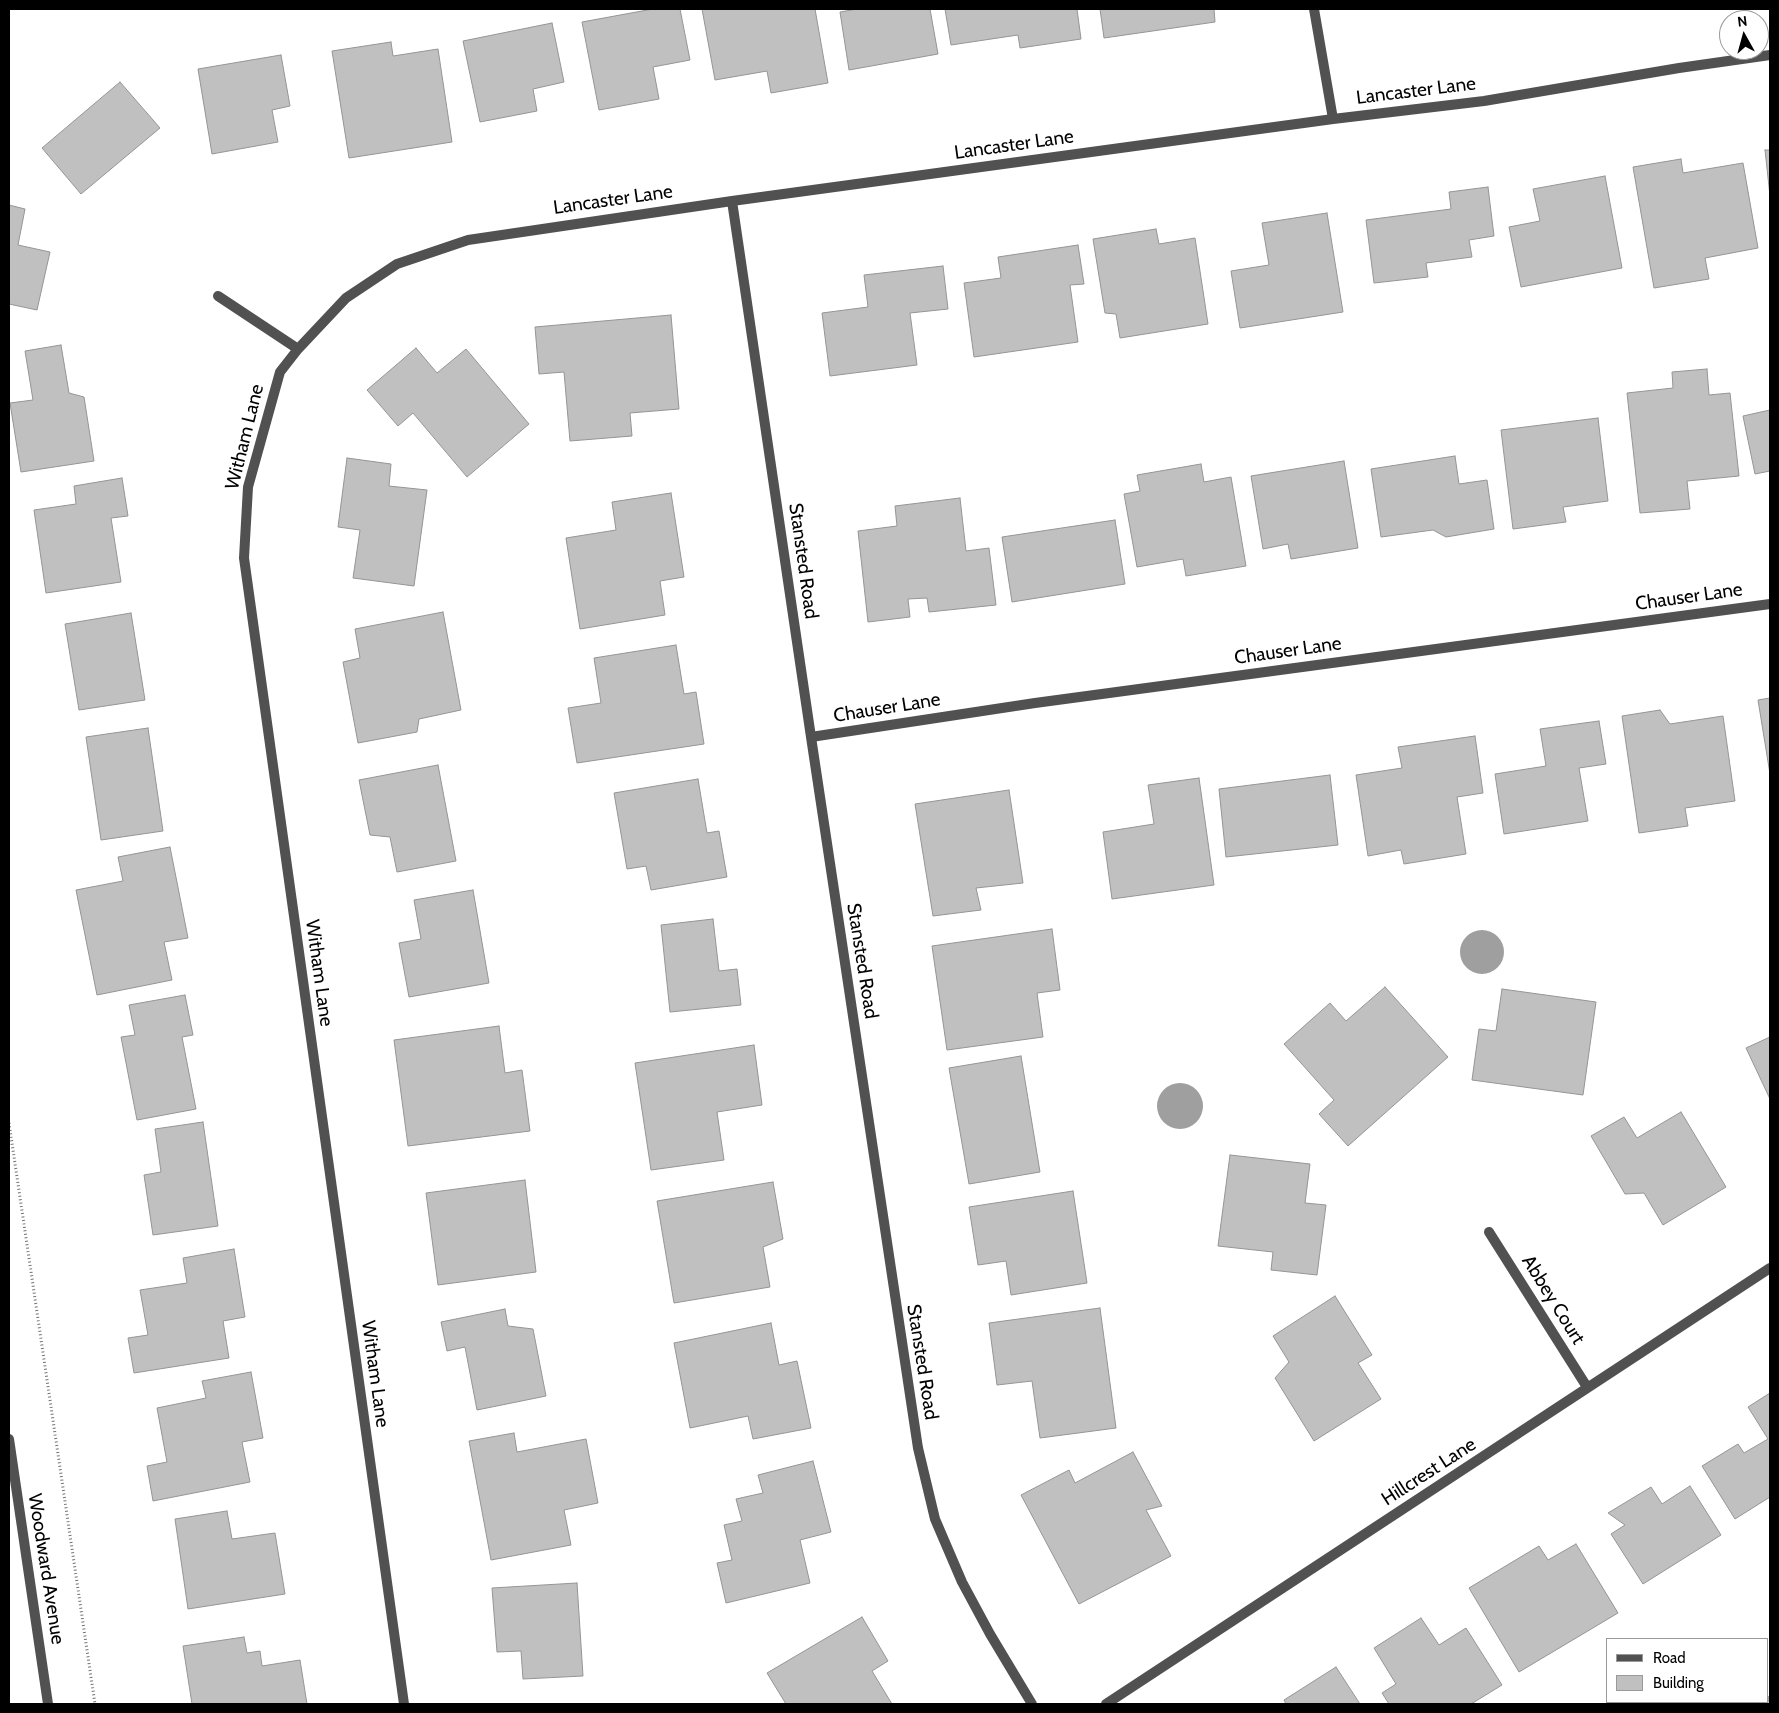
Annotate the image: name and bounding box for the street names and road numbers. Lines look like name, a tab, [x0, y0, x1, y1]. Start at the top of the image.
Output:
street label: Lancaster Lane	[1355, 72, 1477, 110]
street label: Lancaster Lane	[953, 125, 1075, 165]
street label: Lancaster Lane	[552, 180, 674, 220]
street label: Witham Lane	[221, 382, 269, 492]
street label: Stansted Road	[784, 502, 822, 620]
street label: Chauser Lane	[1634, 578, 1744, 616]
street label: Chauser Lane	[1233, 632, 1343, 670]
street label: Chauser Lane	[832, 688, 942, 728]
street label: Stansted Road	[842, 901, 882, 1021]
street label: Witham Lane	[300, 918, 338, 1028]
street label: Abbey Court	[1517, 1251, 1589, 1349]
street label: Stansted Road	[902, 1302, 942, 1422]
street label: Witham Lane	[356, 1319, 394, 1429]
street label: Hillcrest Lane	[1378, 1433, 1480, 1511]
street label: Woodward Avenue	[23, 1492, 69, 1646]

